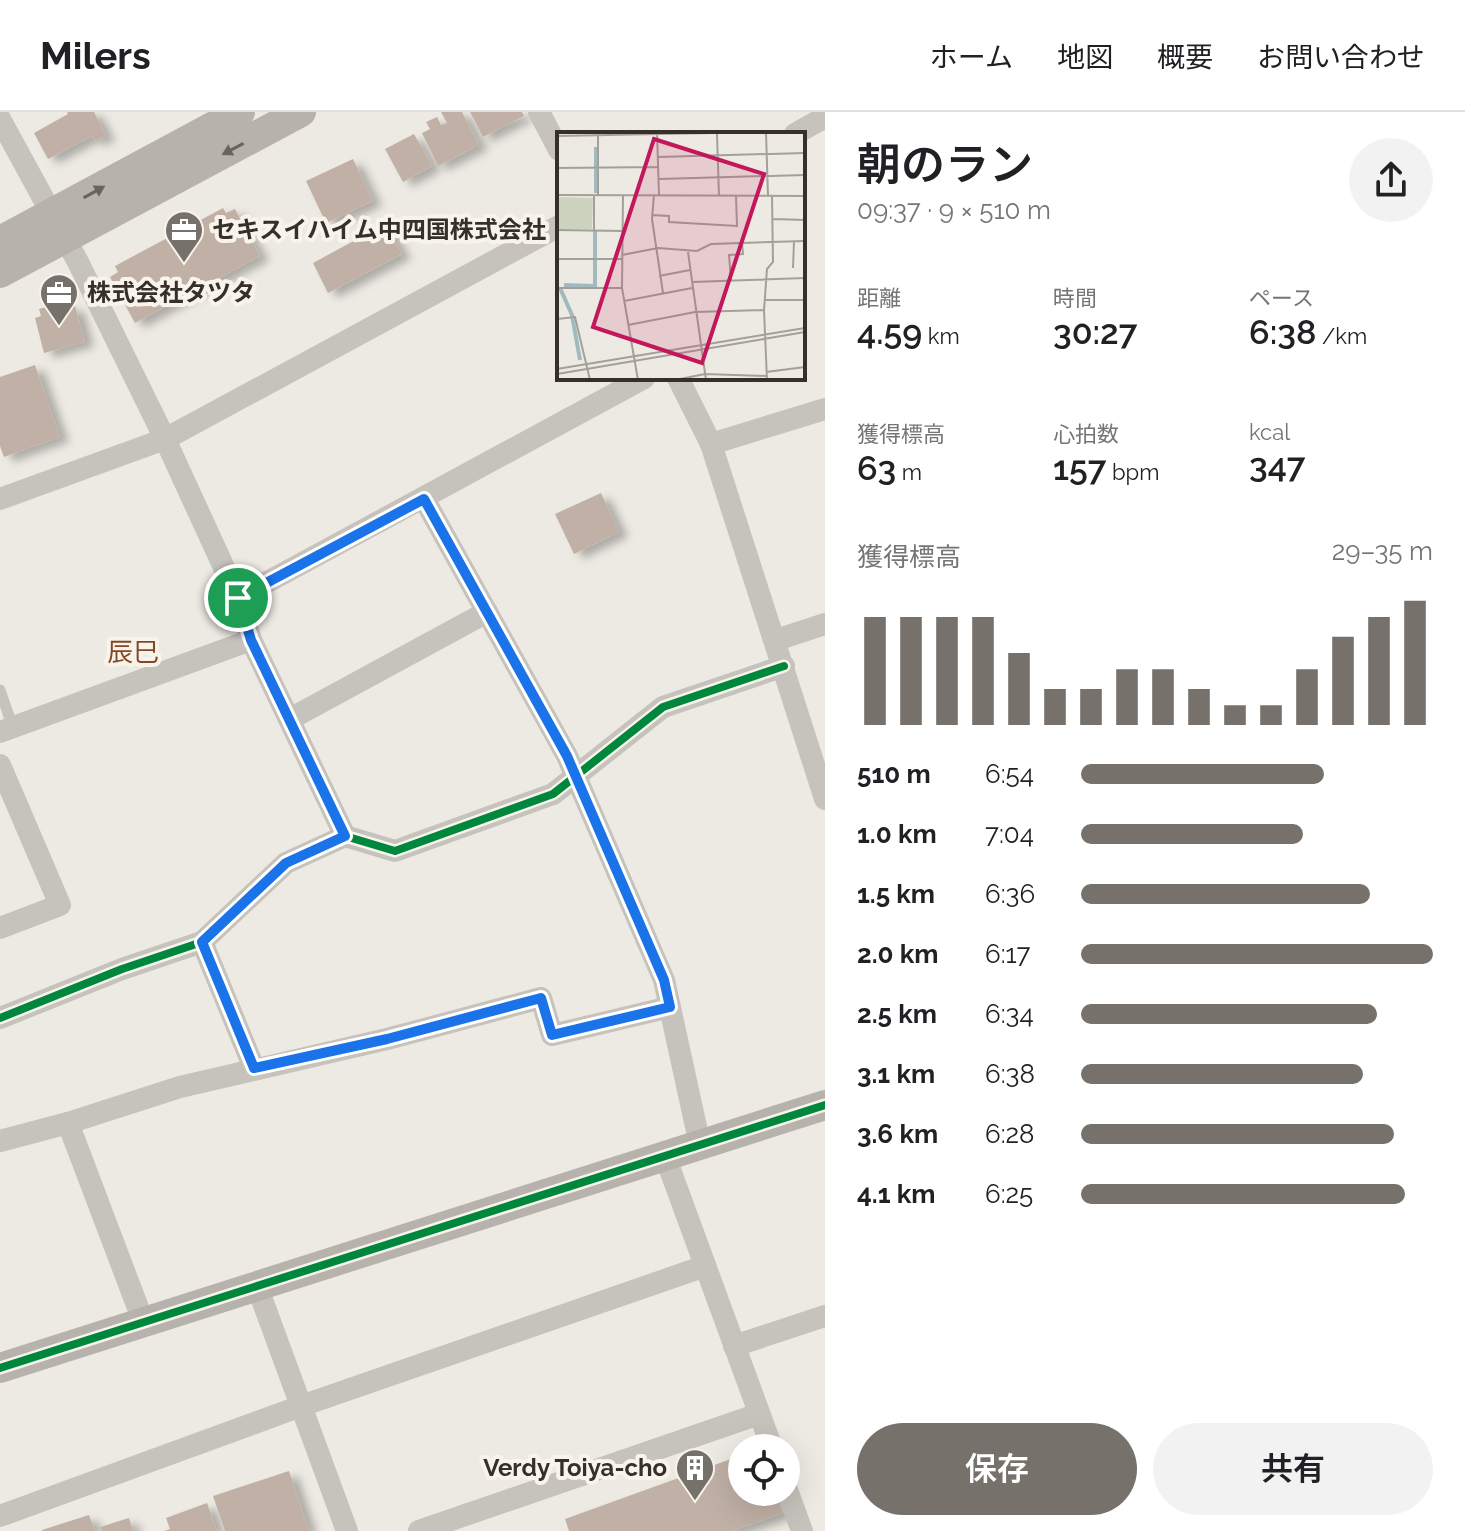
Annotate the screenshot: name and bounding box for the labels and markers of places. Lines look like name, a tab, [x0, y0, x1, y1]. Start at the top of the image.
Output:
office icon: セキスイハイム中四国株式会社	[163, 209, 205, 264]
place label: セキスイハイム中四国株式会社	[212, 215, 546, 244]
office icon: 株式会社タツタ	[38, 272, 80, 327]
place label: 株式会社タツタ	[87, 278, 255, 307]
pin	[204, 564, 272, 632]
building icon: Verdy Toiya-cho	[674, 1447, 716, 1502]
place label: Verdy Toiya-cho	[483, 1453, 667, 1482]

